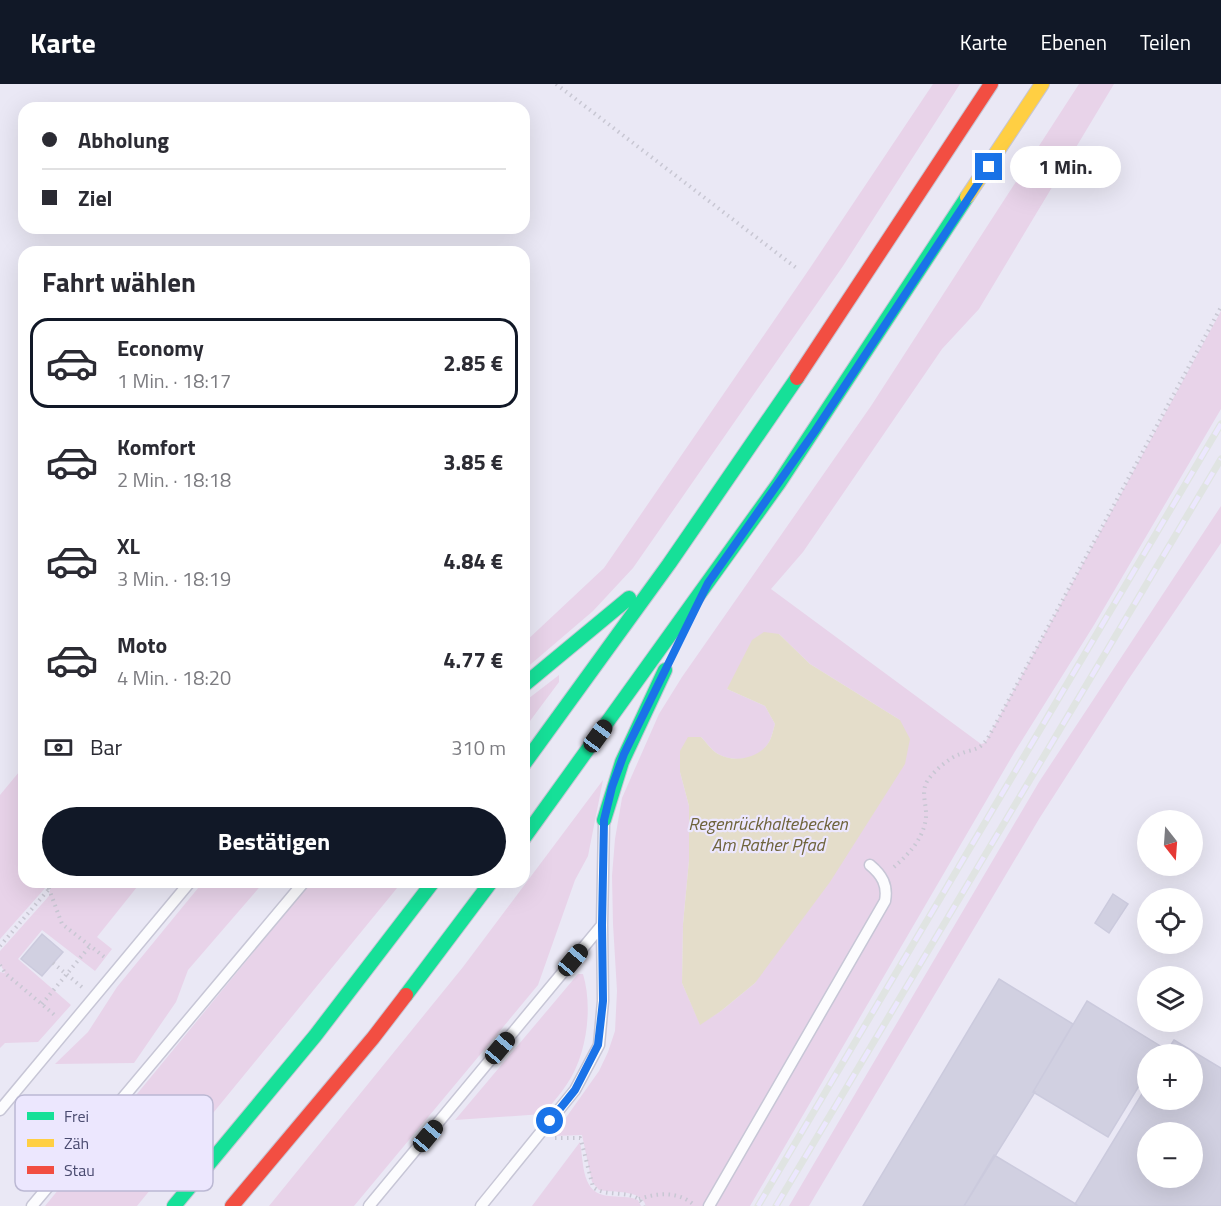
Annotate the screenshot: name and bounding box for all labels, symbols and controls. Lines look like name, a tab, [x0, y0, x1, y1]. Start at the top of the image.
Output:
text: Karte	[30, 21, 96, 64]
text: Karte	[960, 26, 1007, 58]
text: Ebenen	[1040, 26, 1107, 58]
text: Teilen	[1140, 26, 1191, 58]
text: Abholung	[78, 123, 169, 157]
callout: 1 Min.	[1010, 146, 1121, 188]
text: 1 Min.	[1038, 151, 1093, 182]
route end	[975, 153, 1002, 180]
text: Ziel	[78, 181, 113, 215]
text: Fahrt wählen	[42, 261, 196, 302]
text: Economy	[117, 331, 204, 365]
icon: car	[45, 336, 99, 390]
text: 2.85 €	[443, 346, 503, 380]
text: 1 Min. · 18:17	[117, 365, 231, 396]
text: Komfort	[117, 430, 196, 464]
icon: car	[45, 435, 99, 489]
text: 3.85 €	[443, 445, 503, 479]
text: 2 Min. · 18:18	[117, 464, 231, 495]
text: XL	[117, 529, 140, 563]
icon: car	[45, 534, 99, 588]
text: 4.84 €	[443, 544, 503, 578]
text: 3 Min. · 18:19	[117, 563, 231, 594]
text: Moto	[117, 628, 167, 662]
icon: car	[45, 633, 99, 687]
text: 4.77 €	[443, 643, 503, 677]
text: 4 Min. · 18:20	[117, 662, 231, 693]
car	[580, 716, 616, 756]
text: Bar	[90, 730, 122, 764]
icon: cash	[42, 731, 75, 764]
text: 310 m	[451, 732, 506, 763]
button: Bestätigen	[42, 807, 506, 876]
water label: Regenrückhaltebecken Am Rather Pfad	[688, 810, 849, 858]
north arrow	[1137, 810, 1203, 876]
map controls	[1137, 810, 1203, 1188]
button: locate	[1137, 888, 1203, 954]
car	[555, 940, 591, 980]
button: layers	[1137, 966, 1203, 1032]
car	[482, 1028, 518, 1068]
button: +	[1137, 1044, 1203, 1110]
legend	[15, 1095, 213, 1191]
text: Frei	[64, 1104, 89, 1128]
route start	[536, 1107, 563, 1134]
car	[410, 1116, 446, 1156]
button: −	[1137, 1122, 1203, 1188]
text: Zäh	[64, 1131, 89, 1155]
text: Stau	[64, 1158, 95, 1182]

